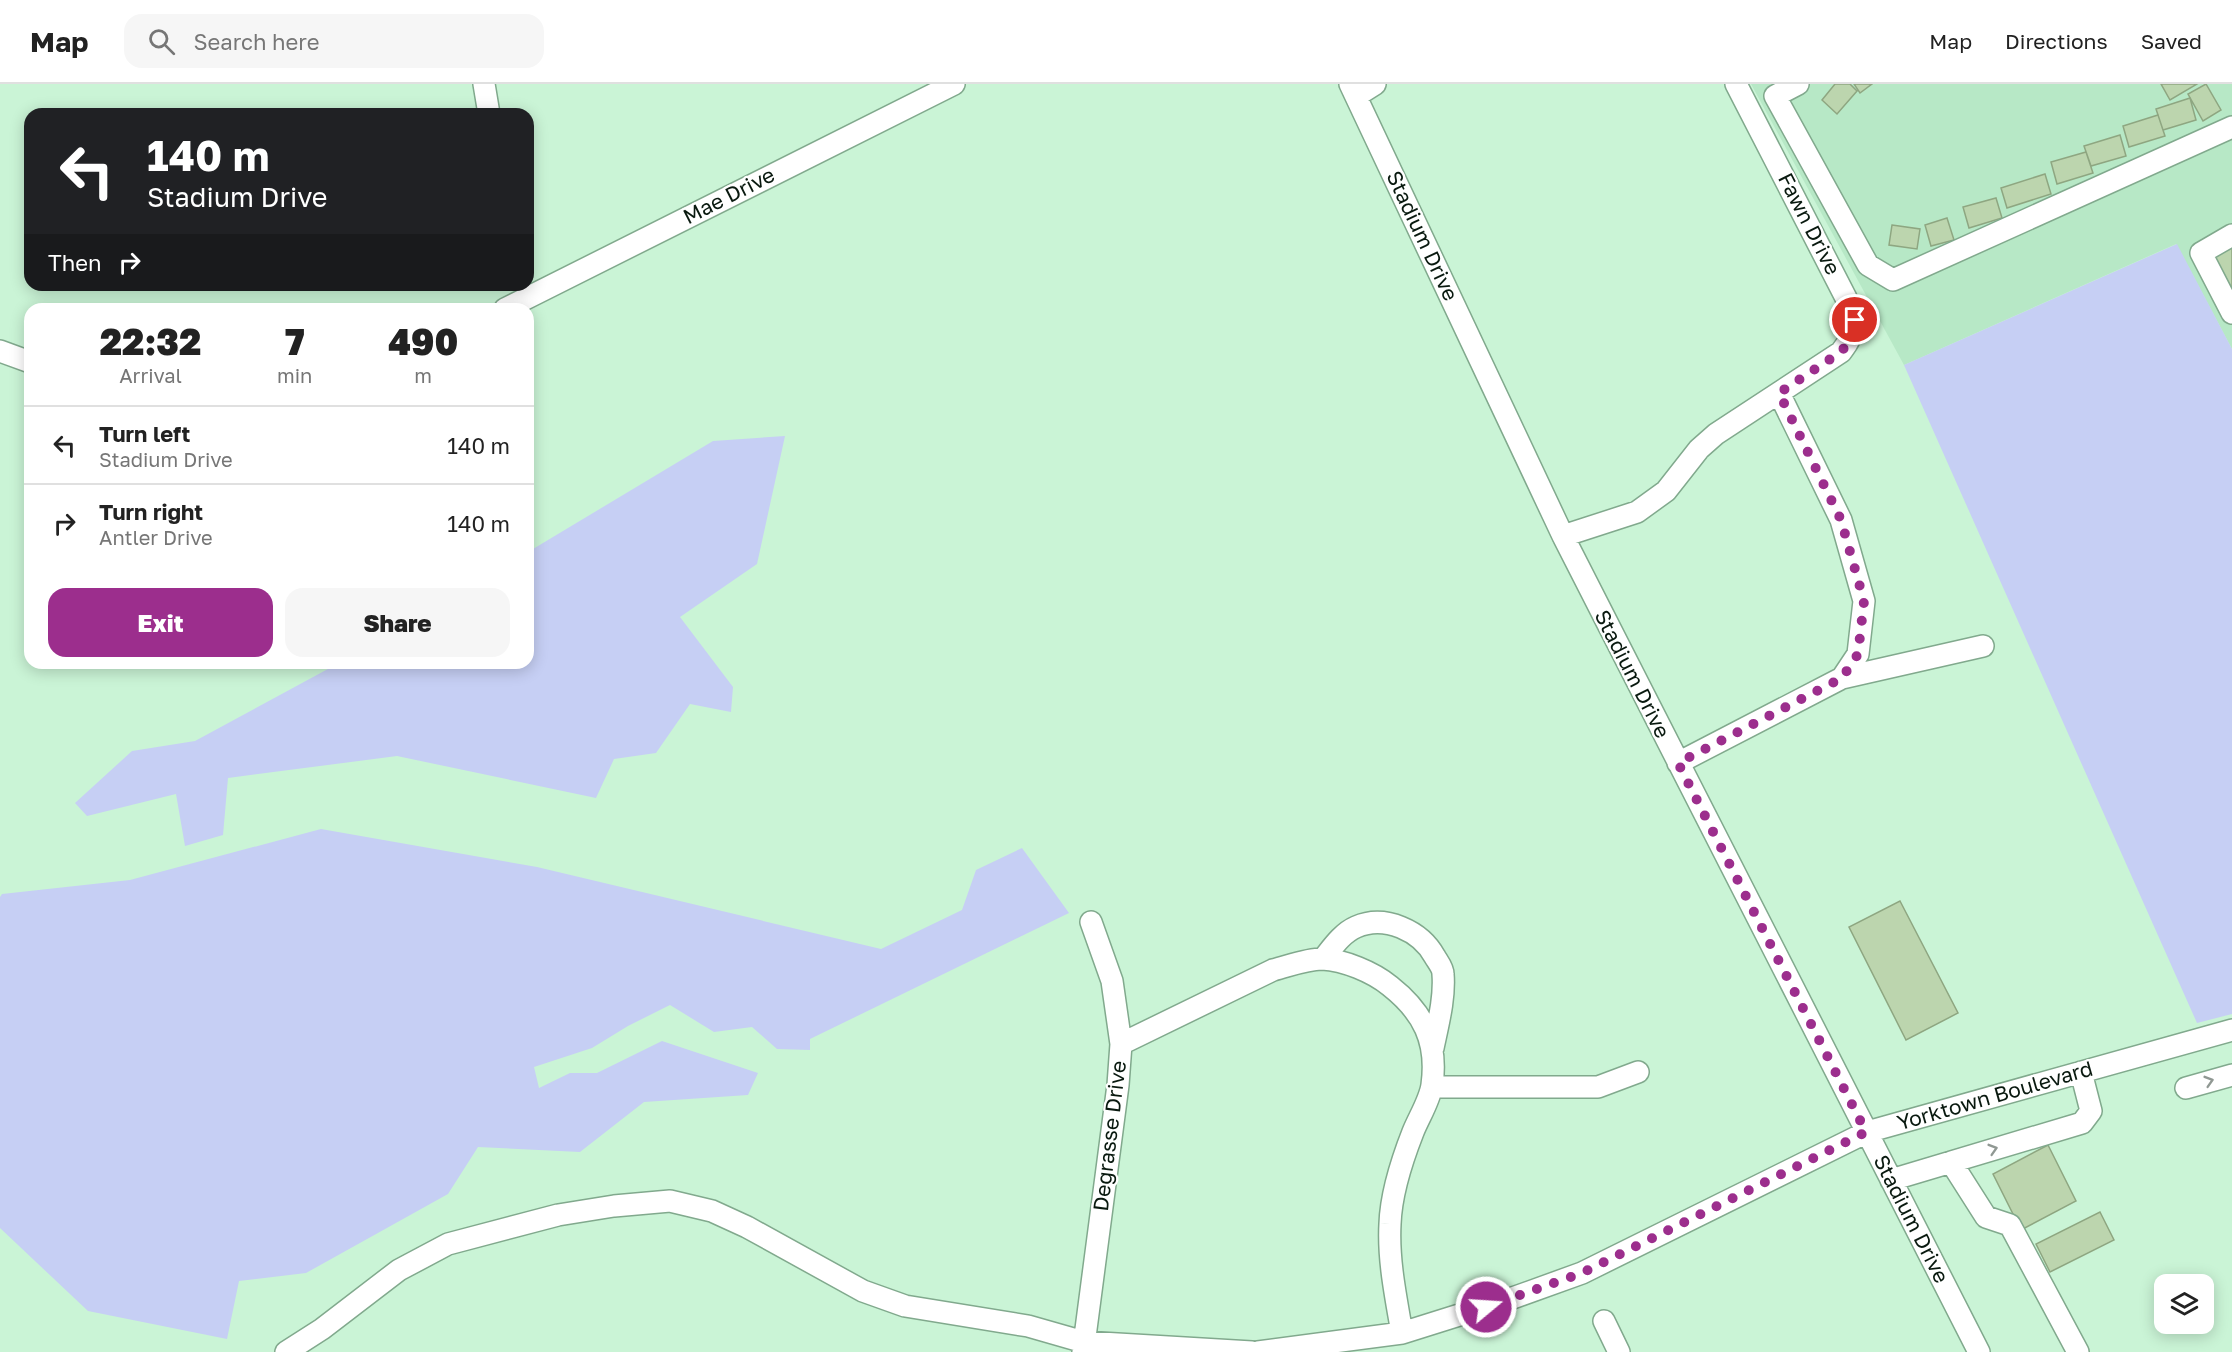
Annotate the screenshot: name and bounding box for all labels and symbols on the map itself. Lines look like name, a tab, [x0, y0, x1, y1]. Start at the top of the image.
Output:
street label: Mae Drive	[678, 161, 779, 229]
street label: Stadium Drive	[1381, 166, 1464, 305]
street label: Fawn Drive	[1773, 168, 1847, 279]
pin	[1829, 294, 1880, 345]
street label: Stadium Drive	[1589, 605, 1676, 742]
street label: Yorktown Boulevard	[1894, 1055, 2096, 1135]
street label: Degrasse Drive	[1087, 1059, 1131, 1213]
one-way arrow	[2204, 1076, 2214, 1089]
one-way arrow	[1987, 1144, 1998, 1156]
street label: Stadium Drive	[1868, 1150, 1955, 1287]
position arrow	[1454, 1275, 1518, 1339]

